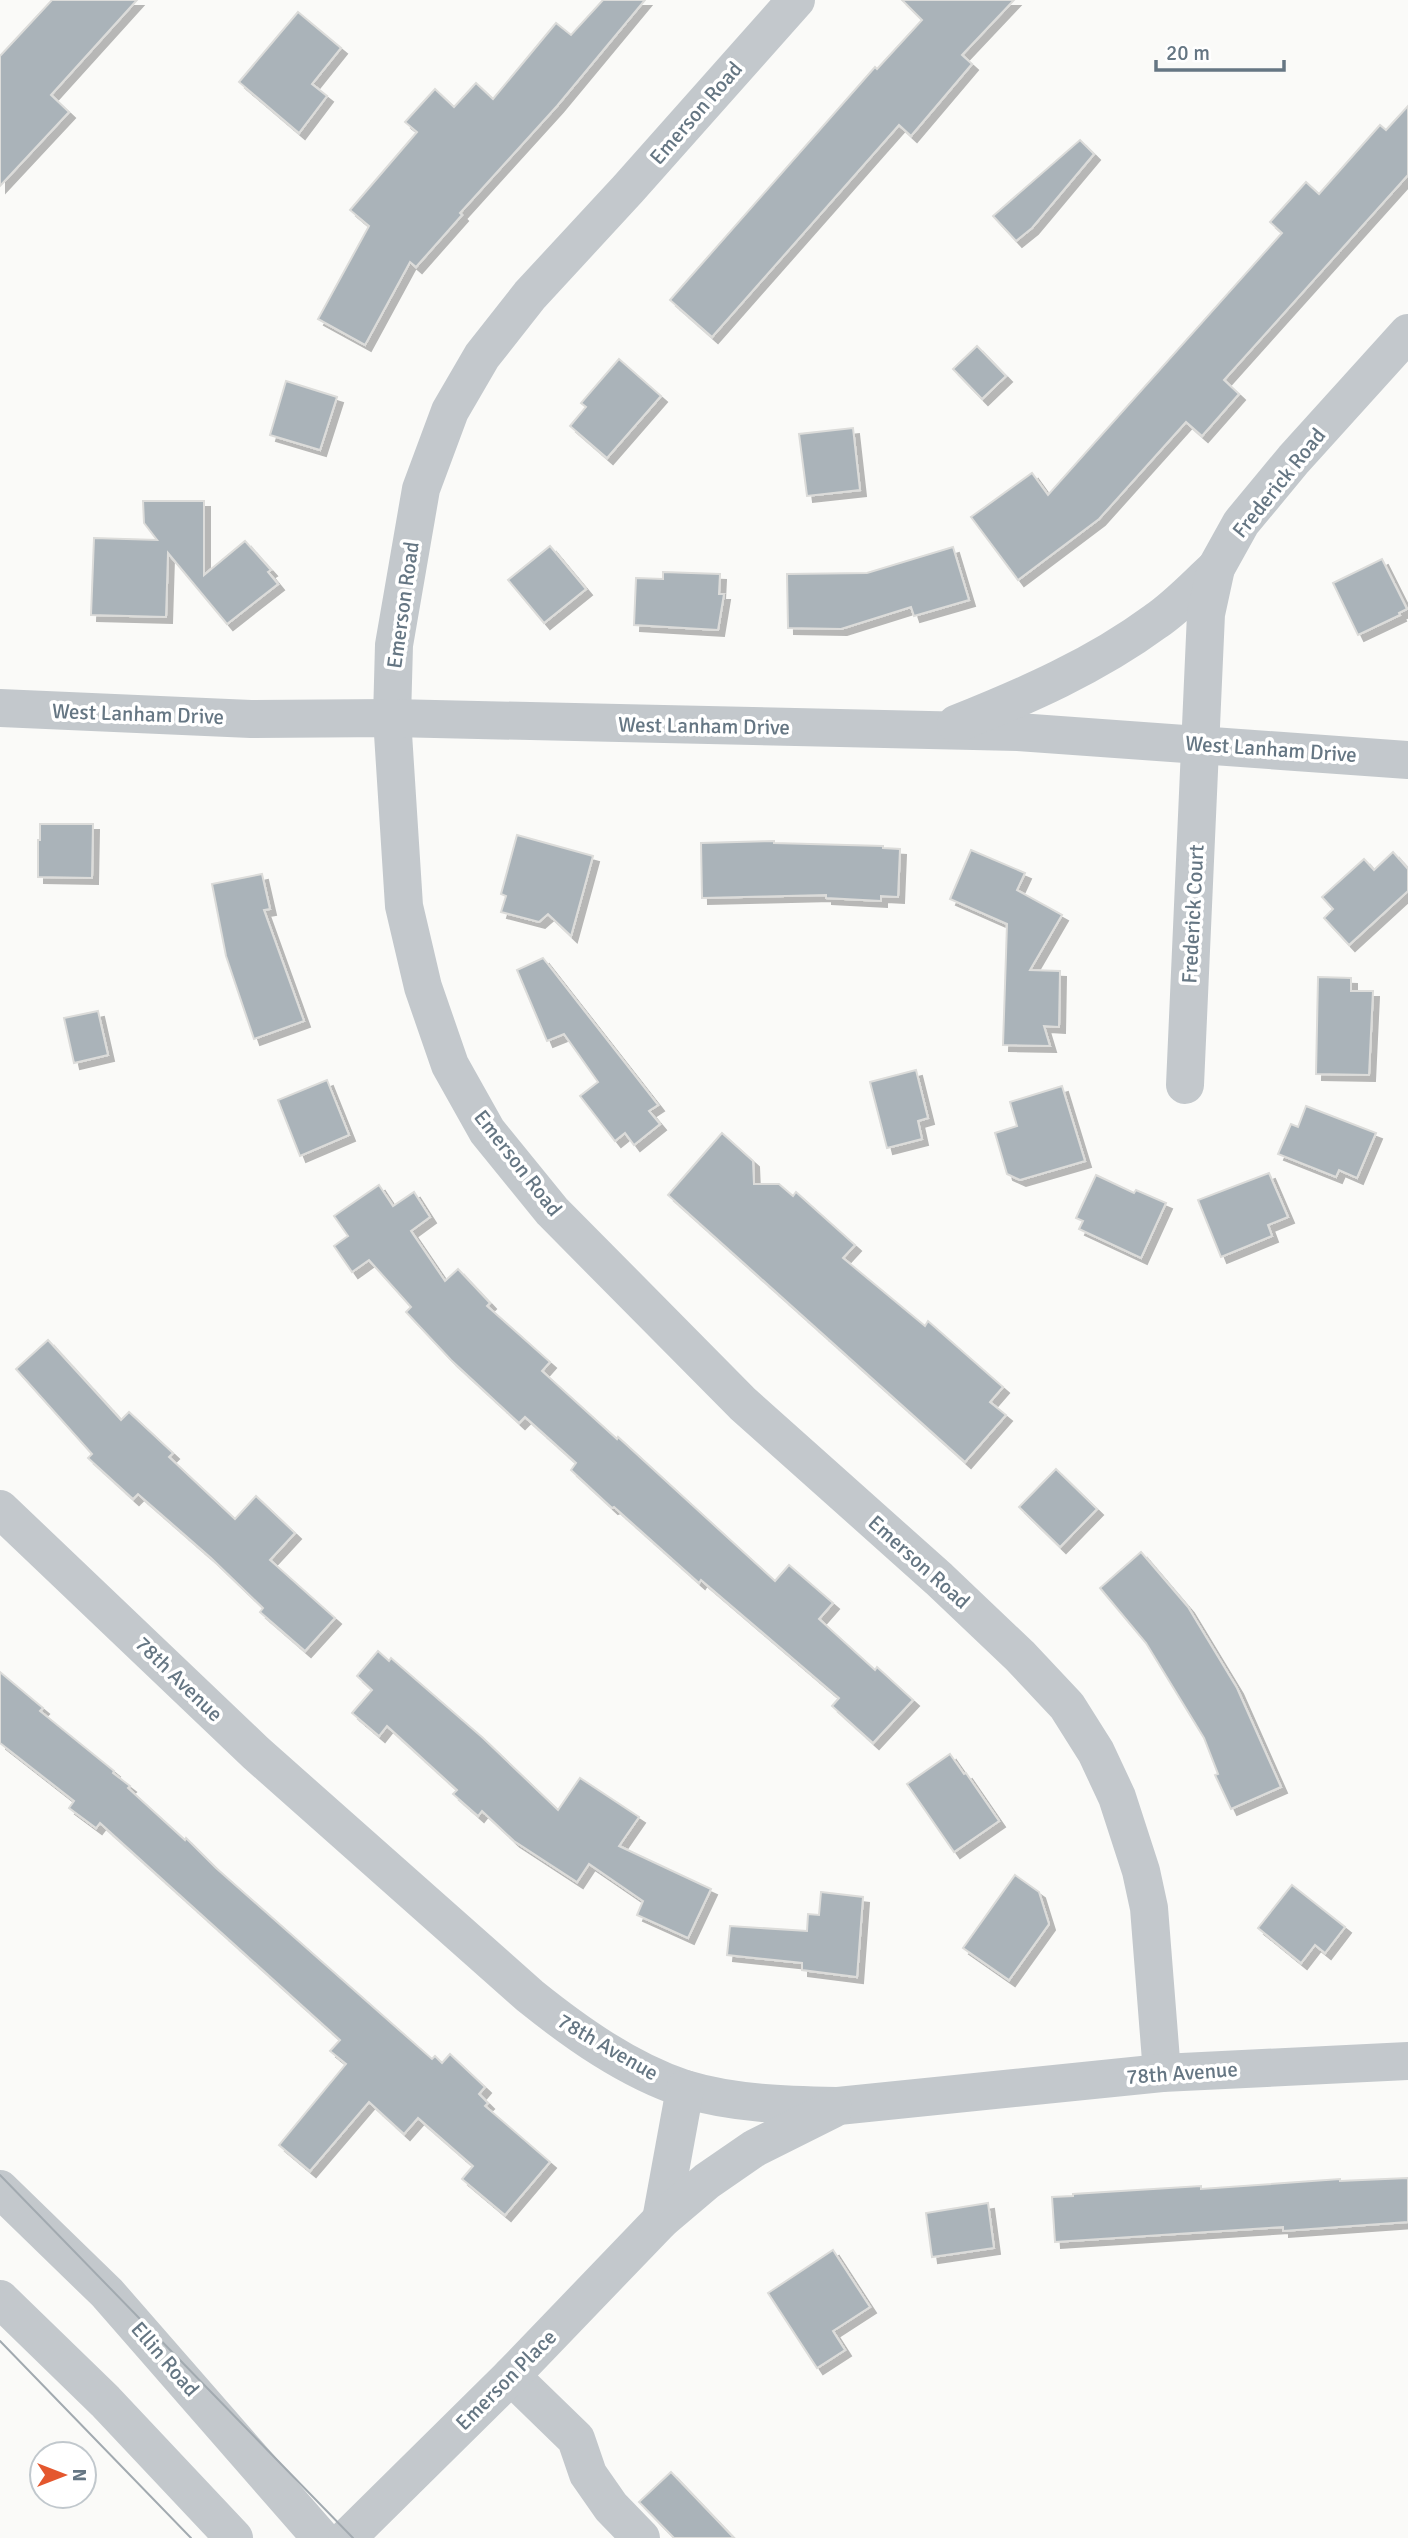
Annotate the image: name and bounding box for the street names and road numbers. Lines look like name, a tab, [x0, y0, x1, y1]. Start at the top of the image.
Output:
street label: Emerson Road	[644, 56, 748, 170]
street label: Frederick Road	[1227, 423, 1331, 543]
street label: Emerson Road	[381, 540, 425, 670]
street label: West Lanham Drive	[52, 698, 224, 730]
street label: West Lanham Drive	[618, 712, 790, 740]
street label: West Lanham Drive	[1184, 730, 1358, 768]
street label: Frederick Court	[1176, 844, 1210, 984]
street label: Emerson Road	[468, 1105, 568, 1221]
street label: Emerson Road	[863, 1510, 975, 1614]
street label: 78th Avenue	[130, 1631, 228, 1727]
street label: 78th Avenue	[553, 2008, 663, 2086]
street label: 78th Avenue	[1125, 2056, 1239, 2090]
street label: Ellin Road	[125, 2316, 205, 2402]
street label: Emerson Place	[450, 2324, 562, 2436]

